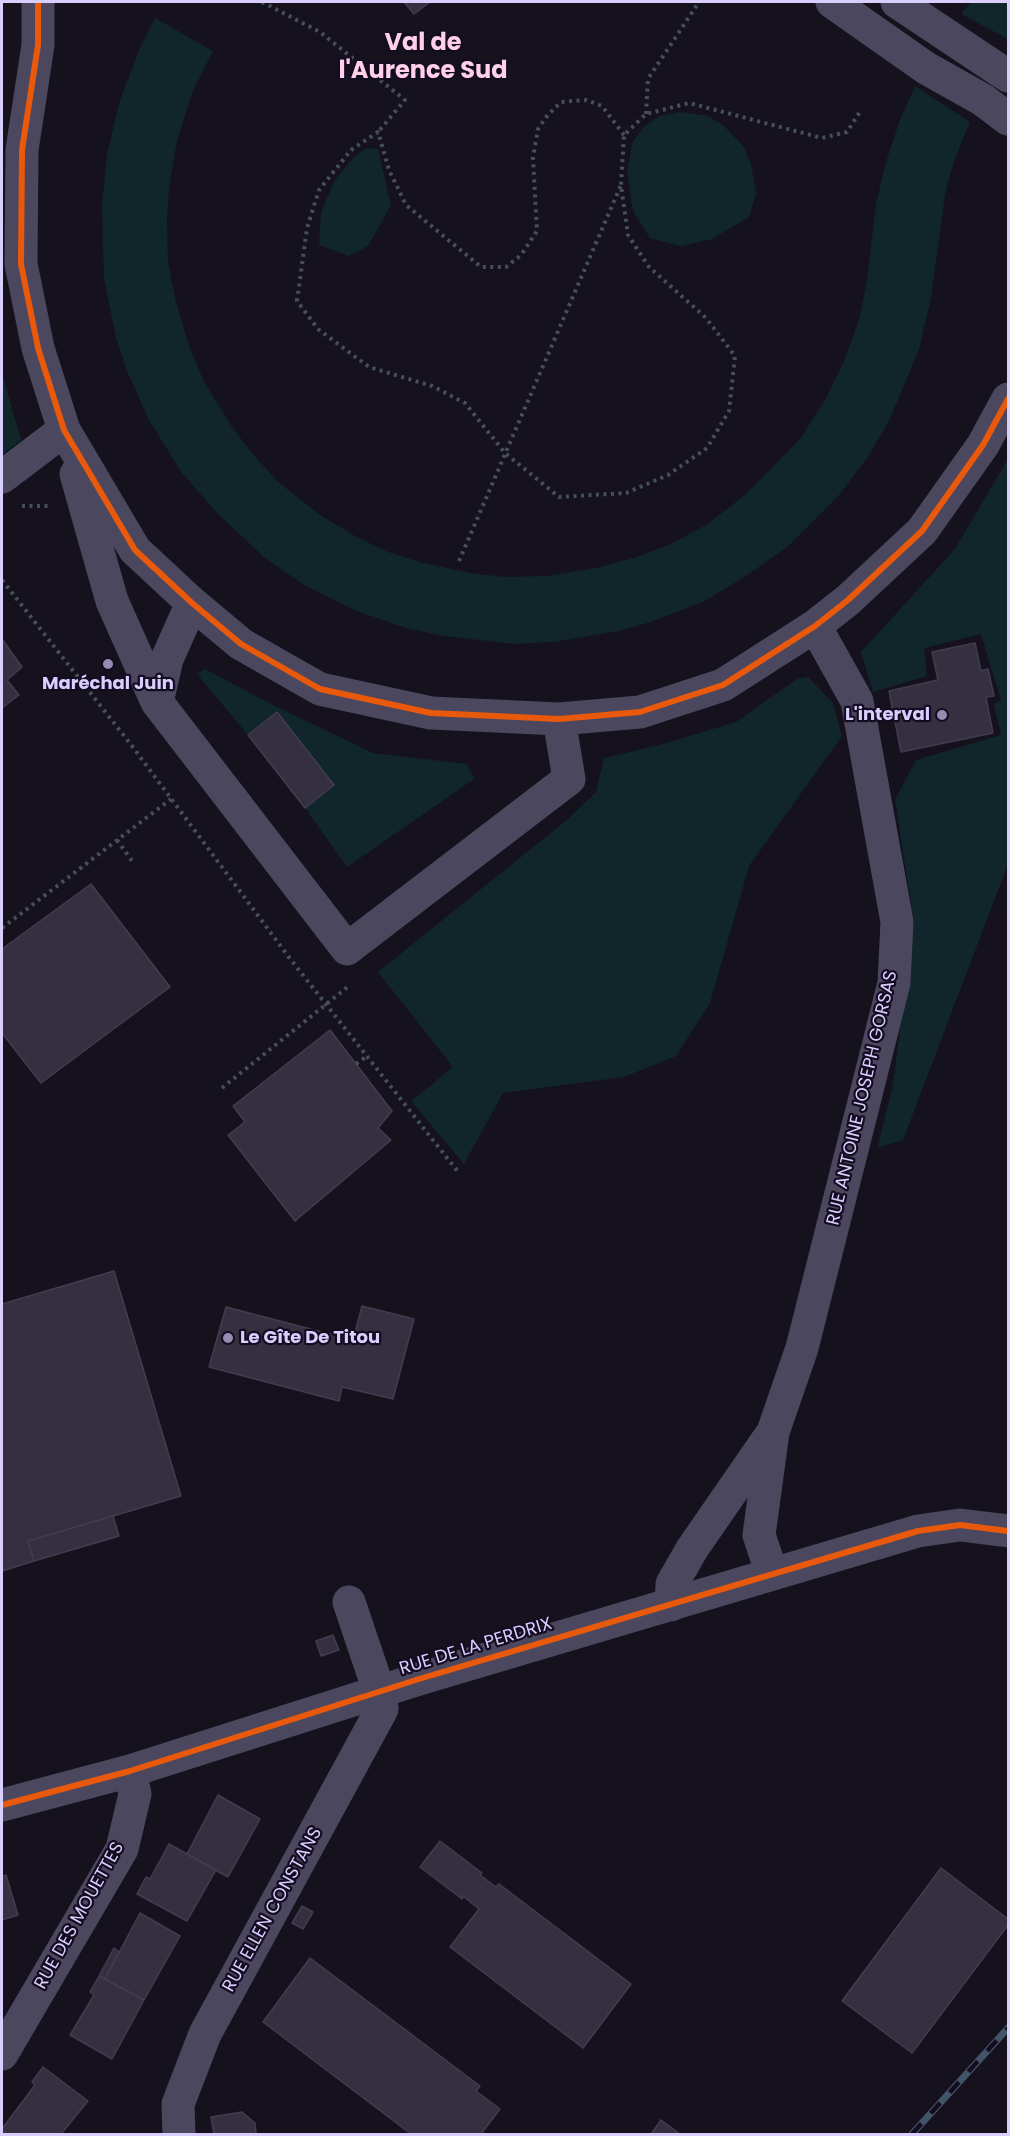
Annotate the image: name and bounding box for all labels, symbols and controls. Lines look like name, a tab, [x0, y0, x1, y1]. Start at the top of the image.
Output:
district label: Val de l'Aurence Sud	[338, 30, 508, 86]
marker: Maréchal Juin	[101, 657, 115, 671]
place label: Maréchal Juin	[42, 673, 174, 695]
place label: L'interval	[845, 704, 930, 726]
marker: L'interval	[935, 708, 949, 722]
street label: RUE ANTOINE JOSEPH GORSAS	[823, 969, 903, 1227]
place label: Le Gîte De Titou	[240, 1327, 380, 1349]
marker: Le Gîte De Titou	[221, 1331, 235, 1345]
street label: RUE DE LA PERDRIX	[397, 1614, 555, 1680]
street label: RUE ELLEN CONSTANS	[219, 1824, 327, 1996]
street label: RUE DES MOUETTES	[31, 1839, 129, 1993]

